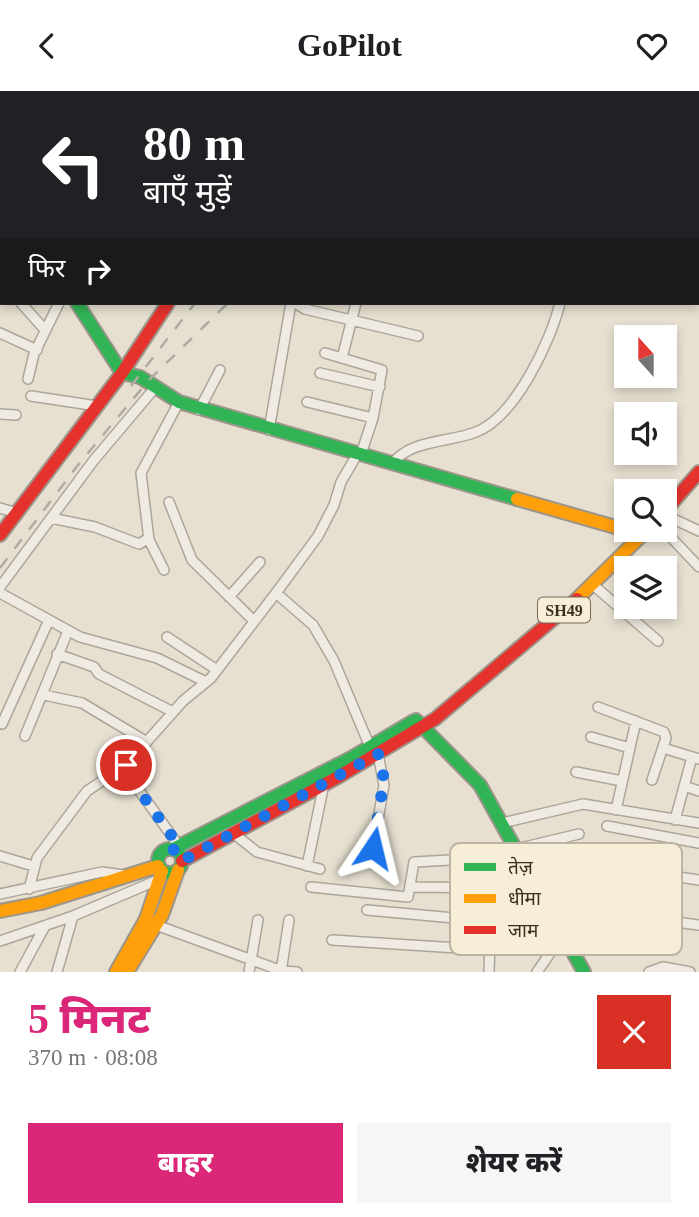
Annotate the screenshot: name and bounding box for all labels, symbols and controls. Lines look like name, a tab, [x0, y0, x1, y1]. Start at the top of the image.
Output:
icon: back	[28, 27, 66, 65]
text: GoPilot	[297, 27, 402, 63]
icon: heart	[633, 27, 671, 65]
text: 80 m	[143, 116, 245, 171]
icon: left	[28, 119, 119, 210]
text: बाएँ मुड़ें	[143, 174, 232, 210]
icon: right	[79, 252, 117, 290]
text: फिर	[28, 254, 65, 283]
north arrow	[614, 325, 677, 389]
map controls	[614, 325, 677, 619]
button: sound	[614, 402, 677, 465]
button: search	[614, 479, 677, 542]
button: layers	[614, 556, 677, 619]
road number: SH49	[538, 597, 590, 623]
pin	[96, 735, 156, 795]
icon: arrive	[107, 746, 145, 784]
position arrow	[336, 811, 410, 885]
legend	[450, 843, 682, 955]
text: तेज़	[508, 856, 534, 878]
text: धीमा	[508, 888, 542, 909]
text: जाम	[508, 920, 539, 941]
button: close	[597, 995, 671, 1069]
text: 5 मिनट	[28, 996, 150, 1042]
text: 370 m · 08:08	[28, 1045, 158, 1070]
button: बाहर	[28, 1123, 343, 1203]
button: शेयर करें	[357, 1123, 671, 1203]

